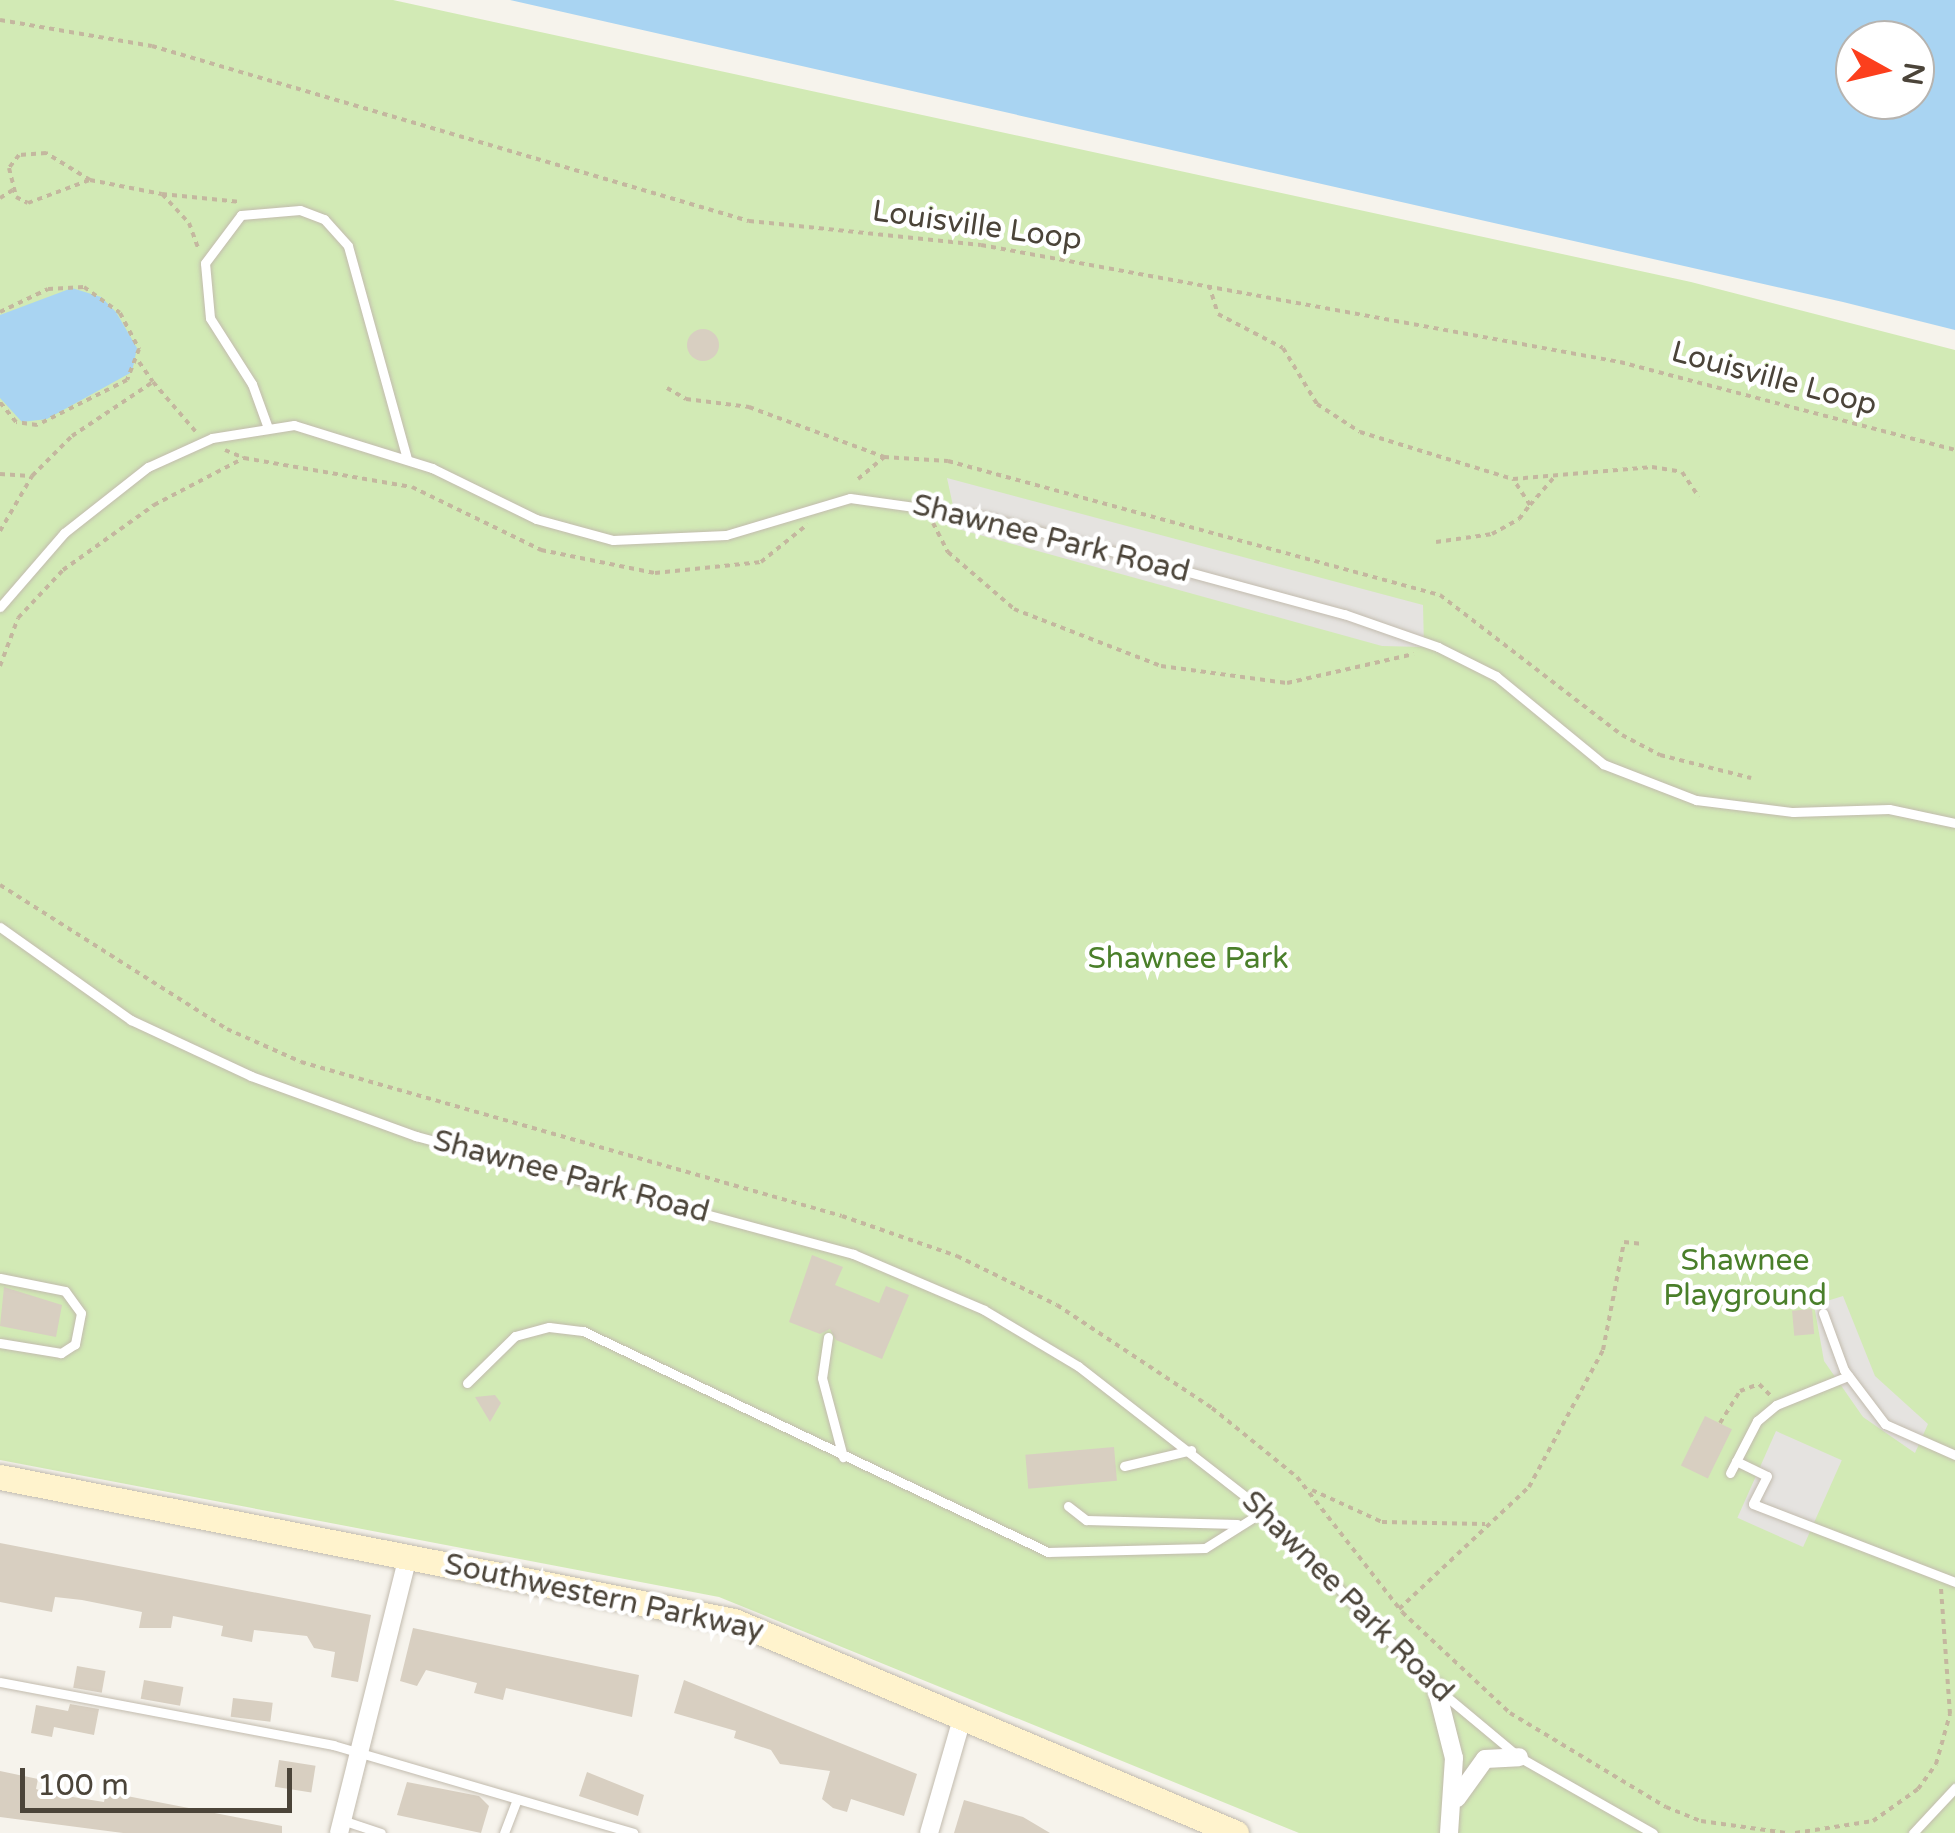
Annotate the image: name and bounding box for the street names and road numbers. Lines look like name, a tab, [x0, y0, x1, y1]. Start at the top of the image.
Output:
street label: Louisville Loop	[870, 193, 1084, 259]
street label: Louisville Loop	[1667, 334, 1881, 424]
street label: Shawnee Park Road	[909, 487, 1193, 591]
street label: Shawnee Park Road	[429, 1123, 713, 1231]
street label: Shawnee Park Road	[1234, 1484, 1460, 1710]
street label: Southwestern Parkway	[441, 1547, 767, 1649]

